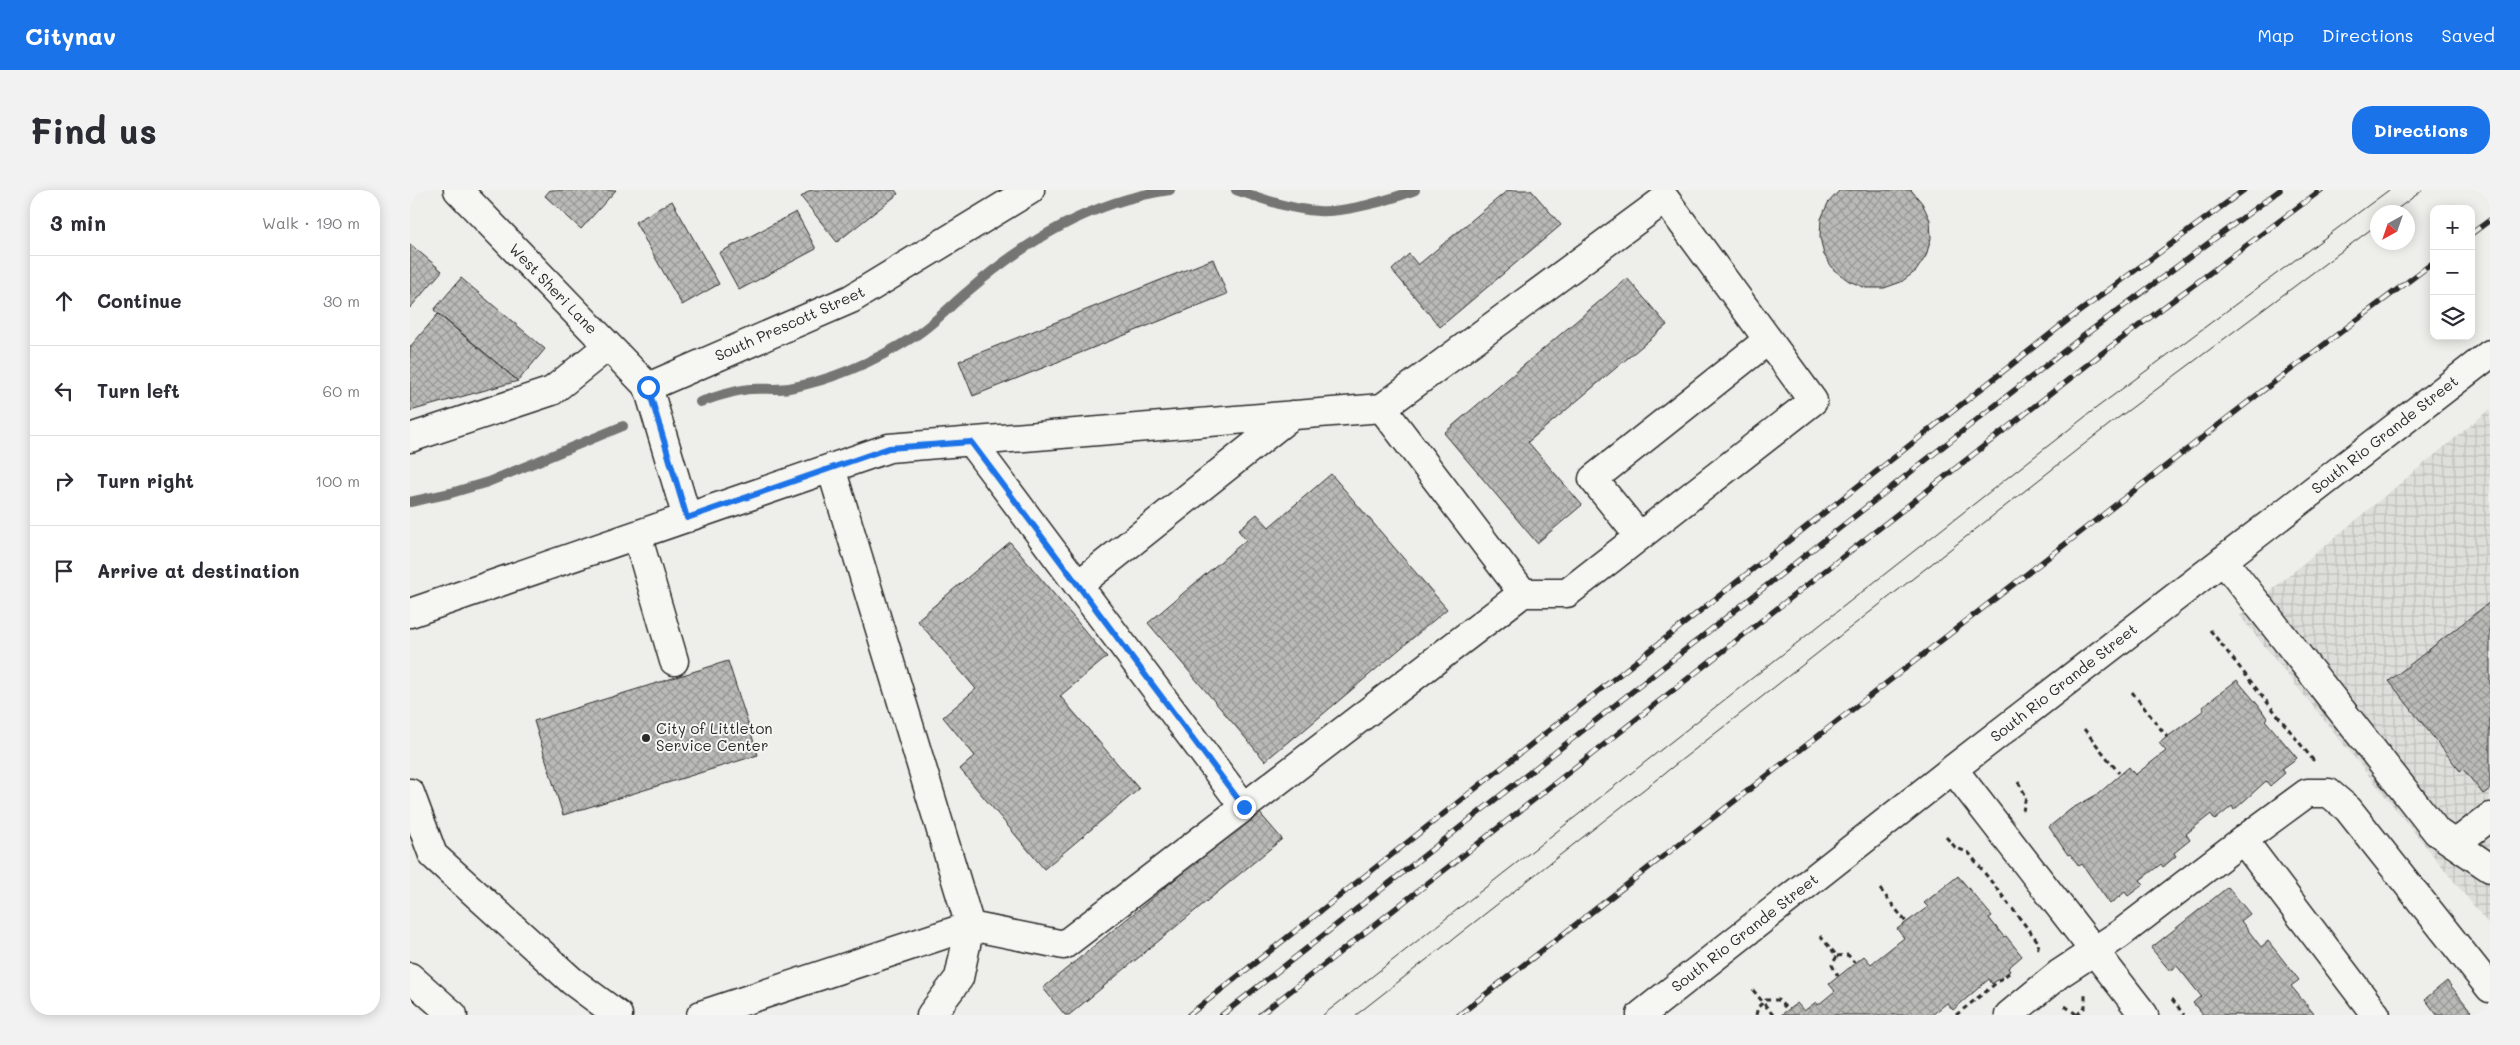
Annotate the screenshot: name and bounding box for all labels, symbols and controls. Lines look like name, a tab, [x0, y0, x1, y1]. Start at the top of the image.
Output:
text: Citynav	[25, 20, 116, 51]
text: Map	[2257, 23, 2294, 47]
text: Directions	[2322, 23, 2414, 47]
text: Saved	[2442, 23, 2495, 47]
button: Directions	[2352, 106, 2490, 154]
text: Find us	[30, 107, 157, 153]
north arrow	[2370, 205, 2415, 250]
map controls	[2430, 205, 2475, 340]
button: +	[2430, 205, 2475, 250]
text: 3 min	[50, 209, 106, 236]
text: Walk · 190 m	[262, 212, 360, 233]
street label: West Sheri Lane	[505, 239, 602, 338]
button: −	[2430, 250, 2475, 295]
street label: South Prescott Street	[711, 281, 868, 365]
icon: ahead	[50, 287, 78, 315]
text: Continue	[97, 288, 182, 313]
text: 30 m	[323, 290, 360, 311]
button: layers	[2430, 295, 2475, 340]
street label: South Rio Grande Street	[2307, 371, 2462, 498]
route start	[637, 376, 660, 399]
icon: left	[50, 377, 78, 405]
text: Turn left	[97, 378, 180, 403]
text: 60 m	[323, 380, 360, 401]
icon: right	[50, 467, 78, 495]
text: Turn right	[97, 468, 194, 493]
text: 100 m	[315, 470, 360, 491]
icon: arrive	[50, 557, 78, 585]
text: Arrive at destination	[97, 558, 300, 583]
street label: South Rio Grande Street	[1986, 619, 2141, 746]
place label: City of Littleton Service Center	[656, 718, 773, 755]
marker: City of Littleton Service Center	[640, 732, 652, 744]
route end	[1233, 796, 1256, 819]
street label: South Rio Grande Street	[1667, 869, 1822, 996]

